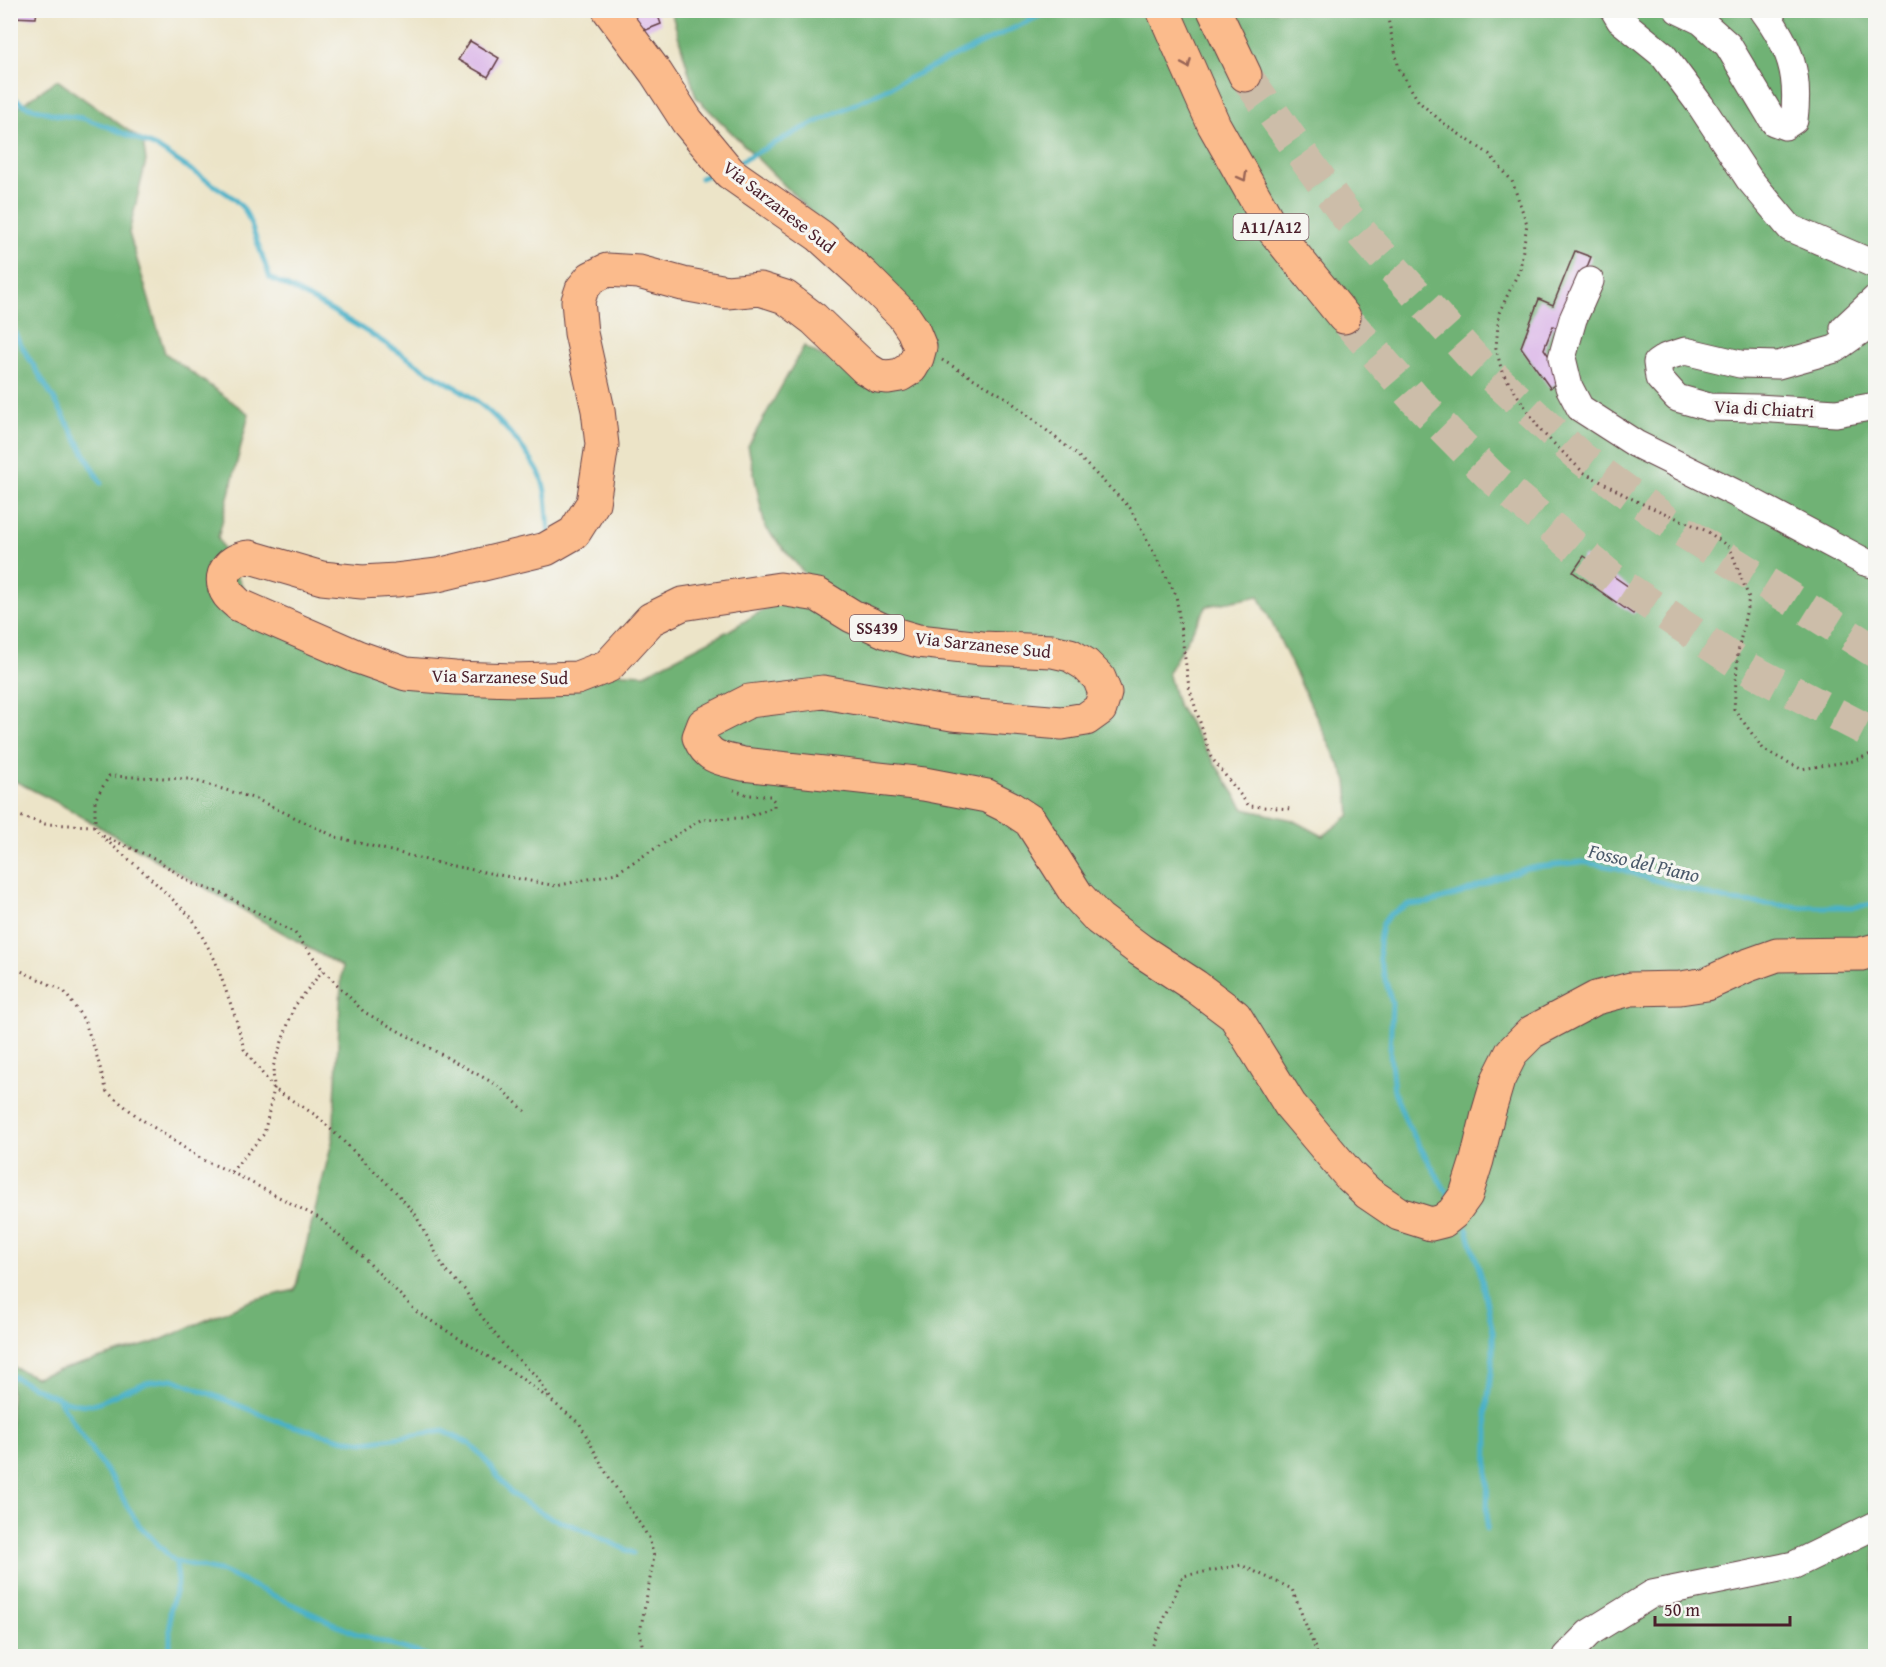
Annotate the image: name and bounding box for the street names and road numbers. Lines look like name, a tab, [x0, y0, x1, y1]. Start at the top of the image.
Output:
street label: Via Sarzanese Sud	[717, 154, 842, 260]
road number: A11/A12	[1234, 214, 1308, 240]
street label: Via di Chiatri	[1713, 392, 1815, 425]
road number: SS439	[850, 615, 904, 641]
street label: Via Sarzanese Sud	[914, 624, 1053, 665]
street label: Via Sarzanese Sud	[431, 662, 569, 691]

